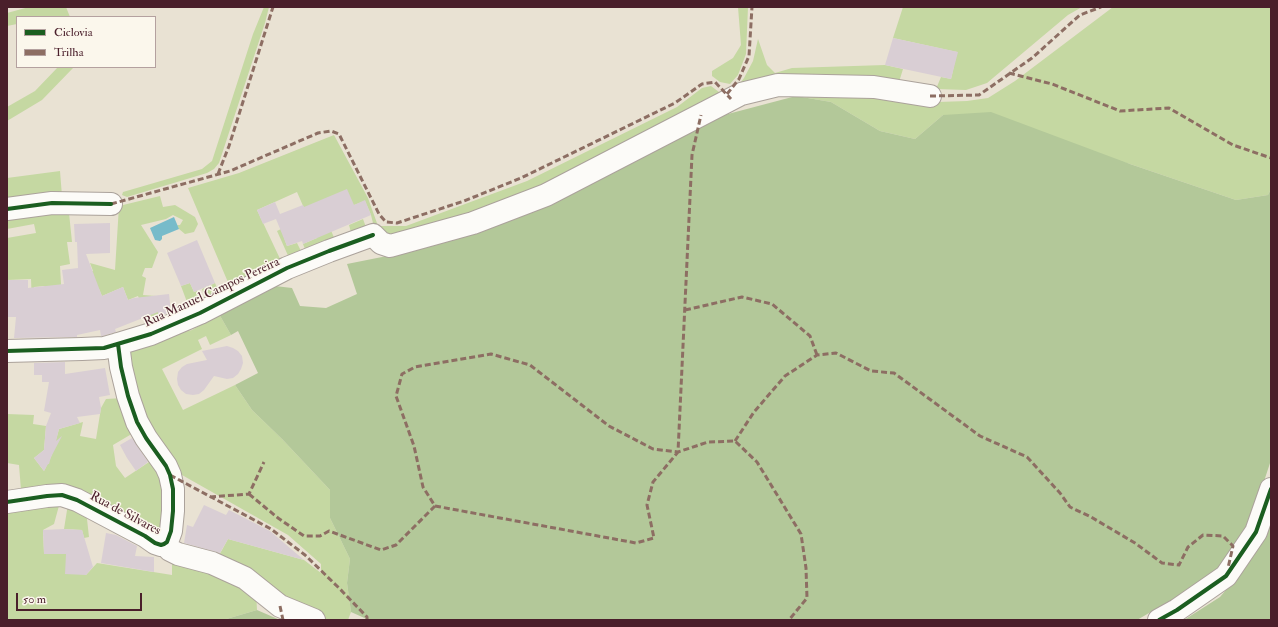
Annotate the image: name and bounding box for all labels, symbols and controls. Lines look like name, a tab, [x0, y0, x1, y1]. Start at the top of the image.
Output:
legend	[16, 16, 156, 68]
text: Ciclovia	[54, 25, 93, 40]
text: Trilha	[54, 45, 84, 60]
street label: Rua Manuel Campos Pereira	[142, 255, 282, 331]
street label: Rua de Silvares	[87, 489, 163, 539]
scale bar	[18, 585, 144, 611]
text: 50 m	[23, 592, 46, 607]

